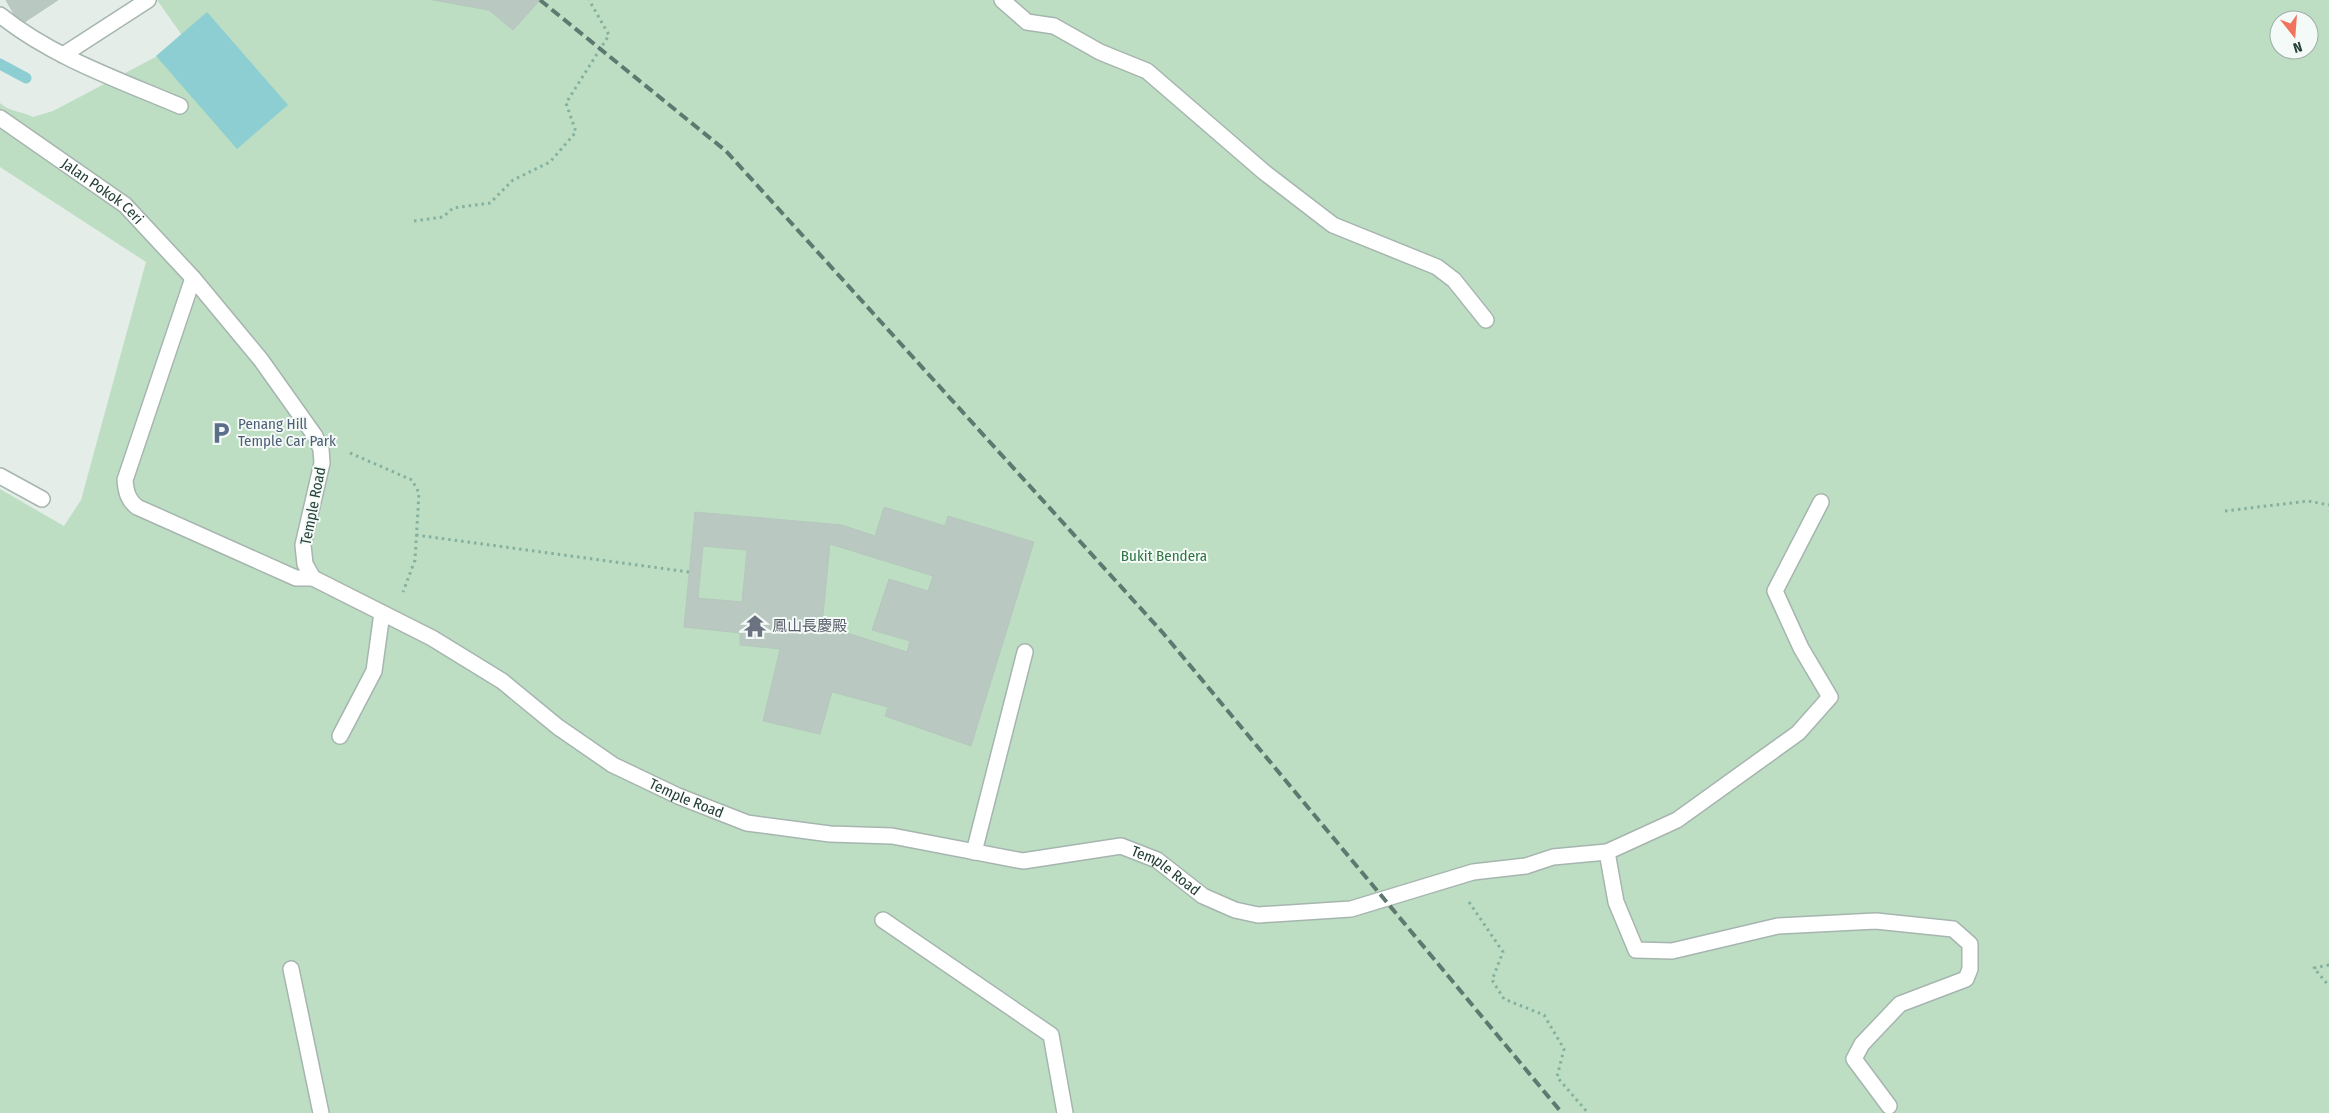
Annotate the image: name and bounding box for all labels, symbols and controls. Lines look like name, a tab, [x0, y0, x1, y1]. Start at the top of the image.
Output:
north arrow	[2269, 10, 2319, 60]
text: N	[2291, 38, 2304, 56]
street label: Jalan Pokok Ceri	[58, 154, 147, 228]
place label: Penang Hill Temple Car Park	[238, 415, 336, 450]
parking icon: Penang Hill Temple Car Park	[208, 420, 234, 446]
street label: Temple Road	[297, 466, 329, 546]
park label: Bukit Bendera	[1121, 547, 1207, 565]
temple icon: 鳳山長慶殿	[742, 613, 768, 639]
place label: 鳳山長慶殿	[772, 617, 847, 635]
street label: Temple Road	[646, 775, 726, 822]
street label: Temple Road	[1129, 842, 1204, 899]

